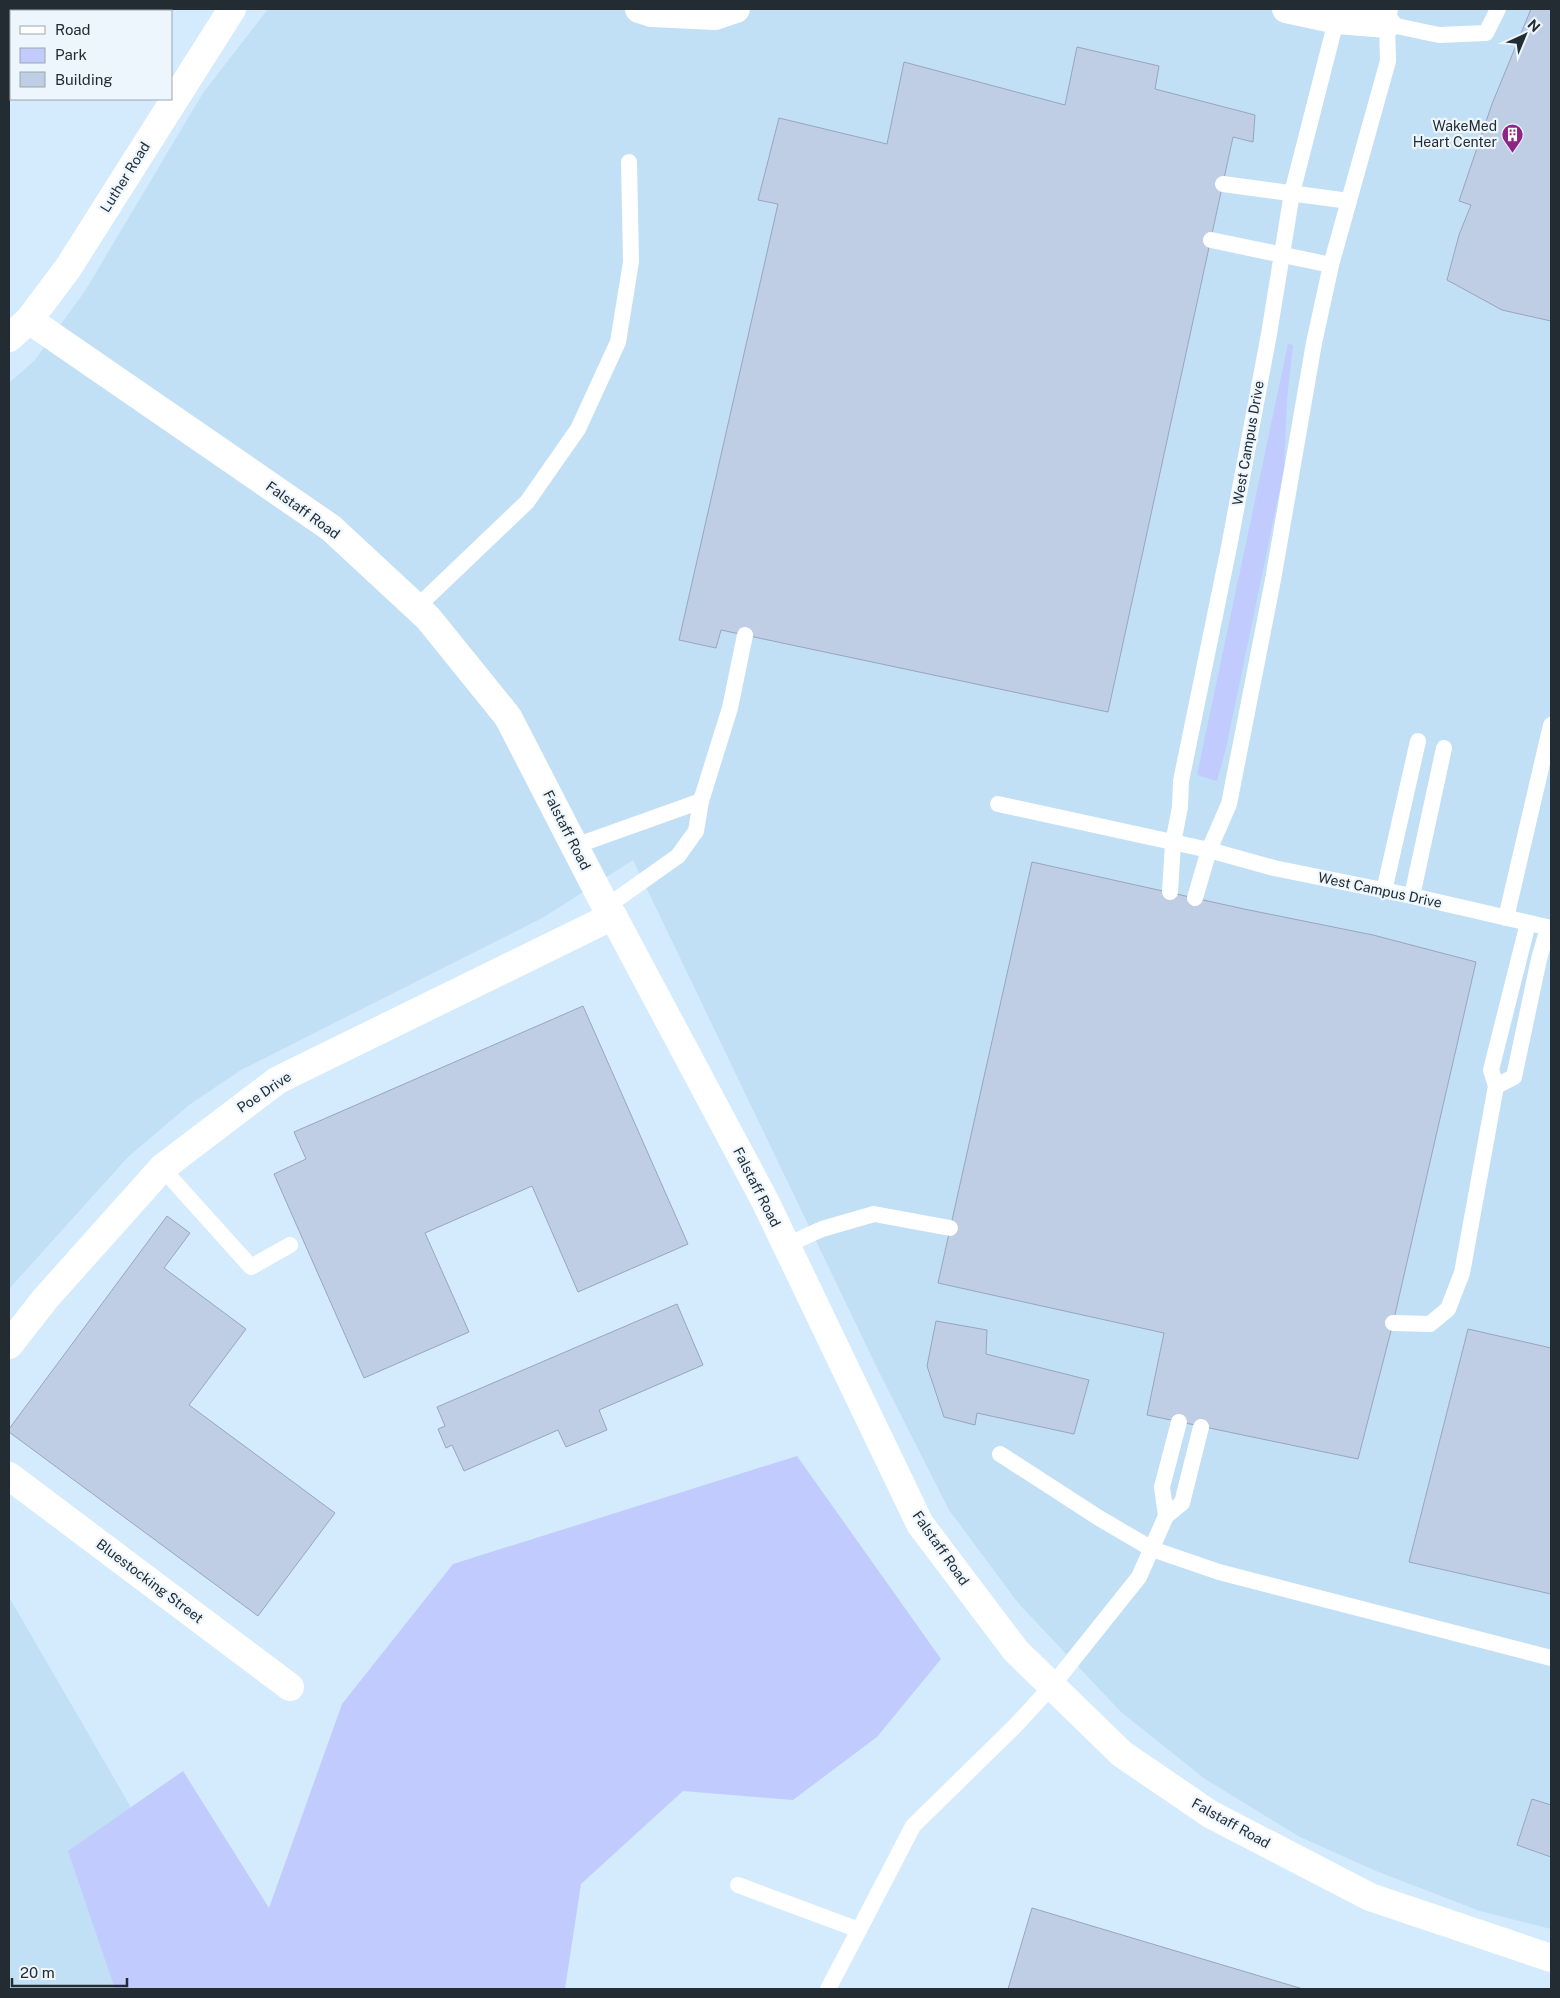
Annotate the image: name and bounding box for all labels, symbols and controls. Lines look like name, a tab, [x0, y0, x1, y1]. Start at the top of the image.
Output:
legend	[10, 10, 172, 100]
north arrow	[1500, 10, 1550, 60]
text: N	[1525, 16, 1544, 35]
text: Road	[55, 21, 91, 38]
text: Park	[55, 46, 87, 63]
text: Building	[55, 71, 113, 88]
place label: WakeMed Heart Center	[1413, 118, 1497, 150]
building icon: WakeMed Heart Center	[1501, 122, 1525, 153]
street label: Luther Road	[97, 139, 153, 215]
street label: West Campus Drive	[1229, 379, 1267, 507]
street label: Falstaff Road	[263, 478, 343, 542]
street label: Falstaff Road	[540, 788, 594, 872]
street label: West Campus Drive	[1317, 869, 1443, 911]
street label: Poe Drive	[234, 1068, 294, 1116]
street label: Falstaff Road	[730, 1145, 784, 1229]
street label: Falstaff Road	[909, 1508, 973, 1588]
street label: Bluestocking Street	[93, 1536, 207, 1626]
street label: Falstaff Road	[1189, 1795, 1273, 1851]
scale bar	[12, 1956, 128, 1988]
text: 20 m	[20, 1964, 55, 1981]

